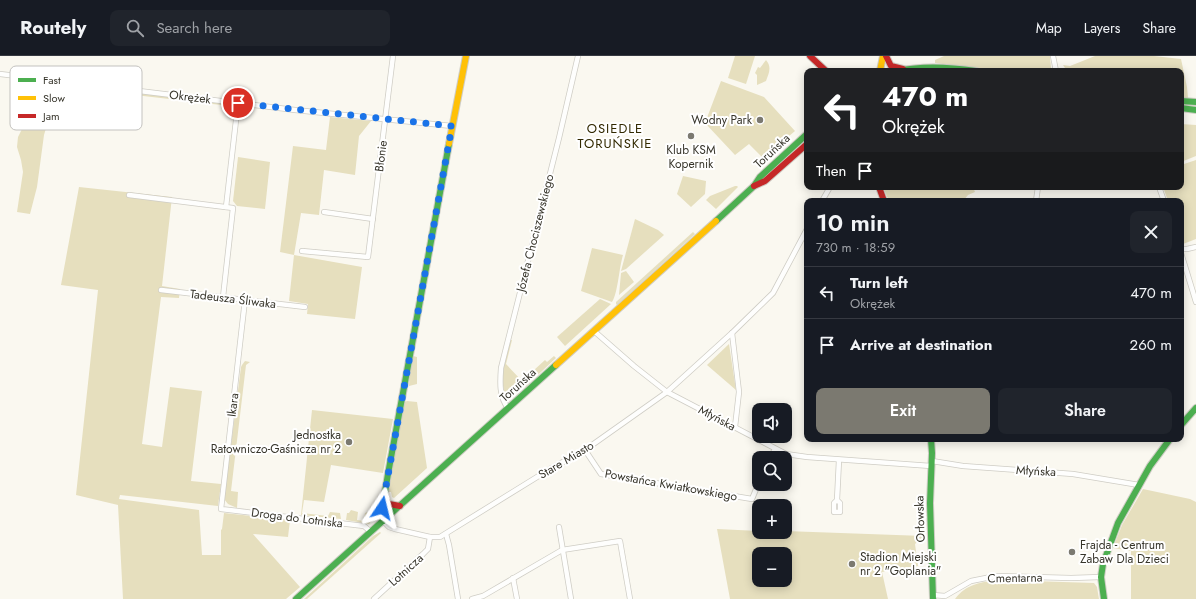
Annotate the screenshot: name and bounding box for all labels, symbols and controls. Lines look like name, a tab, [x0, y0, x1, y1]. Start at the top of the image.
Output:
search box	[110, 10, 390, 46]
text: Routely	[20, 14, 86, 41]
icon: search	[124, 17, 146, 39]
text: Search here	[156, 17, 232, 39]
text: Map	[1036, 18, 1062, 38]
text: Layers	[1084, 18, 1120, 38]
text: Share	[1142, 18, 1176, 38]
legend	[10, 66, 142, 130]
text: Fast	[43, 72, 61, 88]
text: 470 m	[882, 76, 968, 117]
icon: left	[816, 84, 868, 136]
street label: Okrężek	[168, 86, 213, 109]
pin	[221, 86, 255, 120]
text: Slow	[43, 90, 65, 106]
icon: arrive	[227, 92, 249, 114]
text: Jam	[41, 108, 60, 124]
place label: Wodny Park	[691, 111, 753, 129]
text: Okrężek	[882, 114, 945, 140]
marker: Wodny Park	[755, 115, 765, 125]
district label: OSIEDLE TORUŃSKIE	[578, 119, 652, 153]
street label: Toruńska	[750, 129, 794, 172]
marker: Klub KSM Kopernik	[686, 131, 696, 141]
street label: Błonie	[370, 139, 392, 173]
place label: Klub KSM Kopernik	[666, 141, 716, 173]
text: Then	[816, 160, 846, 182]
icon: arrive	[854, 160, 876, 182]
street label: Józefa Chociszewskiego	[511, 172, 558, 296]
text: 10 min	[816, 205, 890, 240]
button: close	[1130, 211, 1172, 253]
text: 730 m · 18:59	[816, 238, 895, 257]
text: Turn left	[850, 272, 908, 294]
icon: left	[816, 282, 838, 304]
text: 470 m	[1130, 282, 1172, 304]
street label: Tadeusza Śliwaka	[189, 285, 277, 313]
text: Okrężek	[850, 294, 895, 313]
icon: arrive	[816, 334, 838, 356]
text: Arrive at destination	[850, 334, 992, 356]
text: 260 m	[1130, 334, 1172, 356]
street label: Toruńska	[496, 364, 540, 406]
button: Exit	[816, 388, 990, 434]
button: Share	[998, 388, 1172, 434]
street label: Ikara	[223, 392, 243, 418]
street label: Młyńska	[695, 401, 739, 435]
map controls	[752, 403, 792, 587]
button: sound	[752, 403, 792, 443]
place label: Jednostka Ratowniczo-Gaśnicza nr 2	[211, 426, 341, 458]
street label: Stare Miasto	[535, 436, 598, 484]
marker: Jednostka Ratowniczo-Gaśnicza nr 2	[344, 437, 354, 447]
button: search	[752, 451, 792, 491]
street label: Młyńska	[1016, 461, 1057, 481]
street label: Powstańca Kwiatkowskiego	[603, 464, 739, 506]
position arrow	[361, 487, 403, 529]
street label: Orłowska	[910, 495, 930, 543]
button: +	[752, 499, 792, 539]
street label: Droga do Lotniska	[250, 503, 344, 533]
place label: Frajda - Centrum Zabaw Dla Dzieci	[1080, 536, 1169, 568]
button: −	[752, 547, 792, 587]
marker: Frajda - Centrum Zabaw Dla Dzieci	[1067, 547, 1077, 557]
place label: Stadion Miejski nr 2 "Goplania"	[860, 548, 941, 580]
street label: Lotnicza	[385, 549, 428, 590]
marker: Stadion Miejski nr 2 "Goplania"	[847, 559, 857, 569]
street label: Cmentarna	[987, 569, 1043, 587]

